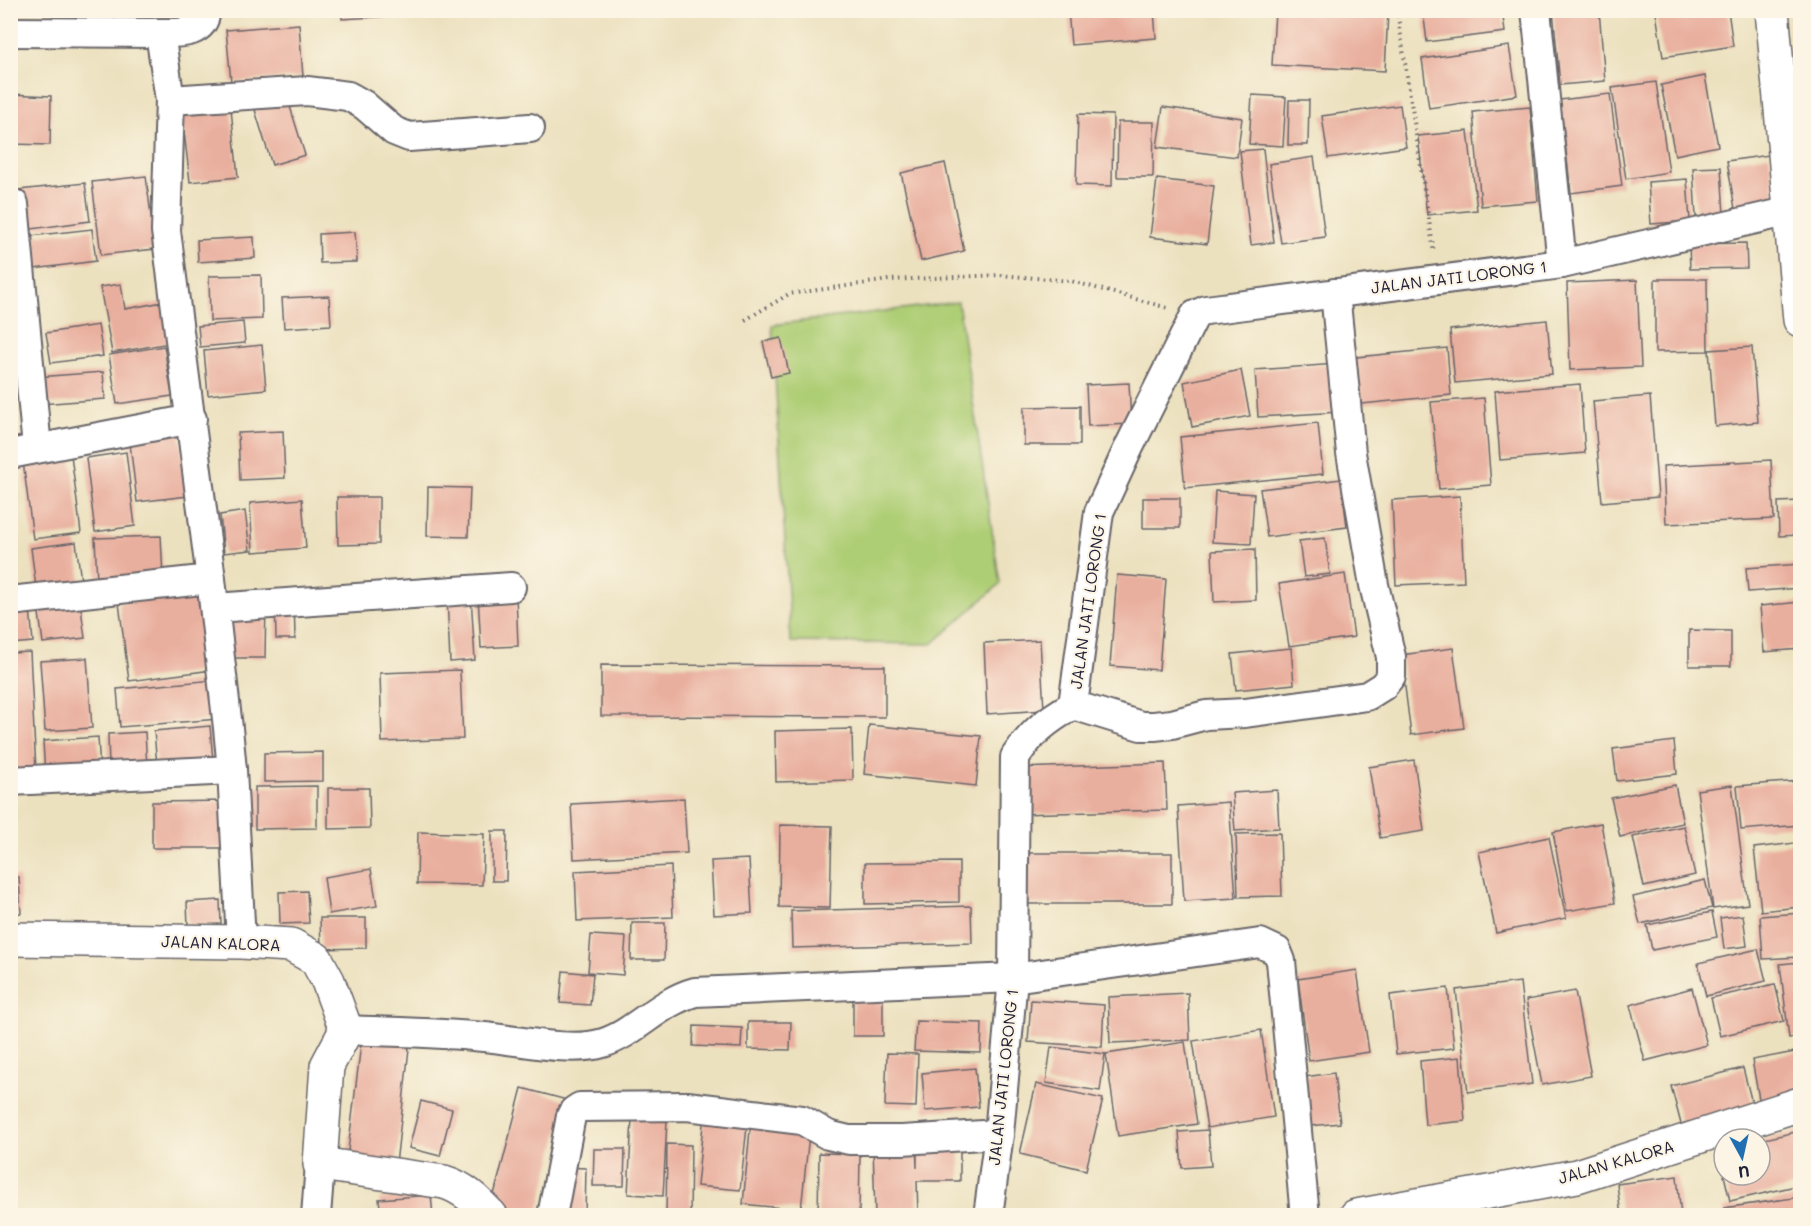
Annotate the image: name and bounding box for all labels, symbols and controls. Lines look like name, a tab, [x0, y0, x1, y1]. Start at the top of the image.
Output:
street label: JALAN JATI LORONG 1	[1370, 255, 1548, 298]
street label: JALAN JATI LORONG 1	[1065, 512, 1110, 690]
street label: JALAN KALORA	[161, 930, 281, 955]
street label: JALAN JATI LORONG 1	[983, 988, 1022, 1166]
north arrow	[1712, 1127, 1772, 1187]
street label: JALAN KALORA	[1556, 1135, 1676, 1188]
text: U	[1737, 1161, 1751, 1184]

